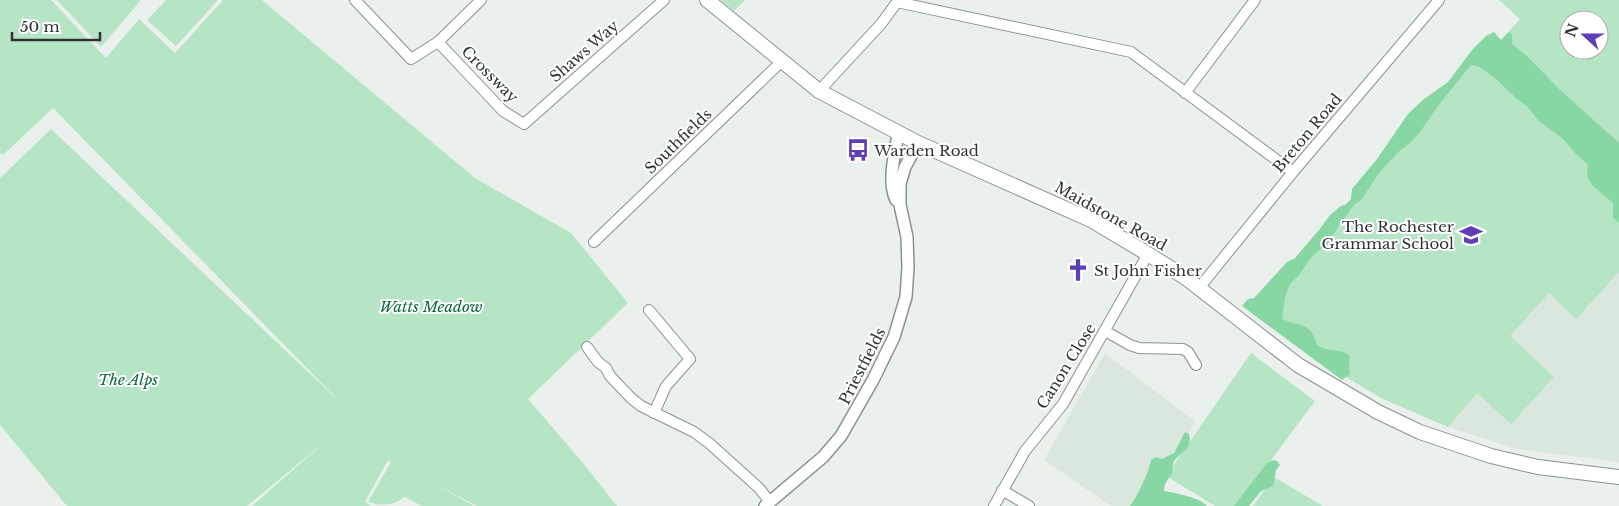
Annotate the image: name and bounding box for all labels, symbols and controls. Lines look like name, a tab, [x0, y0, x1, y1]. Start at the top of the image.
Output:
scale bar	[12, 10, 100, 42]
north arrow	[1559, 10, 1609, 60]
street label: Shaws Way	[546, 16, 623, 86]
text: 50 m	[20, 17, 60, 36]
text: N	[1561, 21, 1583, 40]
street label: Crossway	[458, 42, 523, 107]
street label: Breton Road	[1269, 90, 1345, 176]
street label: Southfields	[641, 104, 716, 178]
bus stop icon: Warden Road	[845, 137, 871, 163]
place label: Warden Road	[873, 141, 979, 160]
street label: Maidstone Road	[1052, 177, 1170, 255]
place label: The Rochester Grammar School	[1321, 217, 1455, 253]
school or university icon: The Rochester Grammar School	[1458, 222, 1484, 248]
church icon: St John Fisher	[1065, 257, 1091, 283]
place label: St John Fisher	[1094, 261, 1203, 280]
park label: Watts Meadow	[380, 297, 483, 316]
street label: Canon Close	[1032, 320, 1100, 412]
street label: Priestfields	[835, 324, 890, 408]
park label: The Alps	[98, 370, 158, 389]

